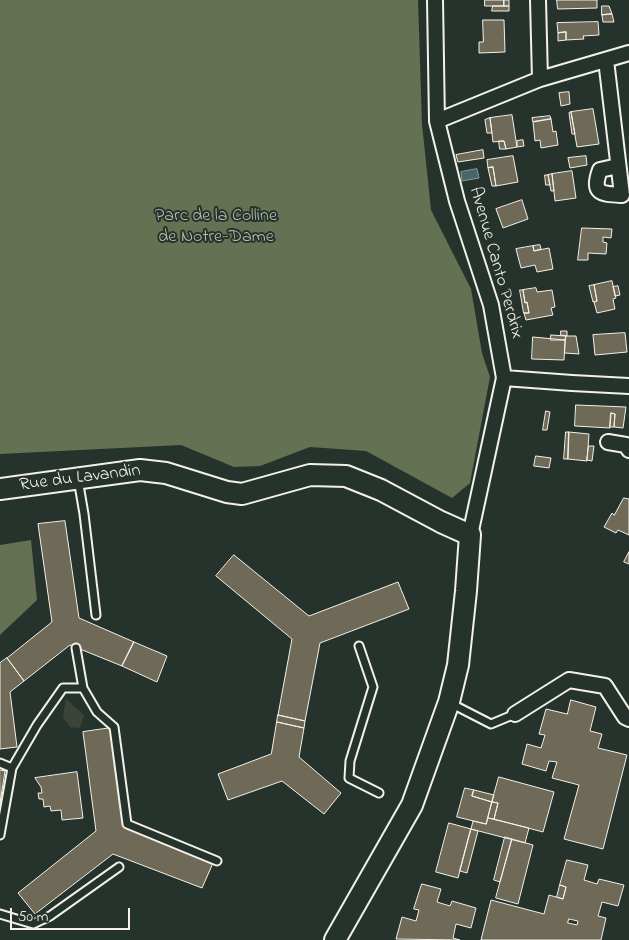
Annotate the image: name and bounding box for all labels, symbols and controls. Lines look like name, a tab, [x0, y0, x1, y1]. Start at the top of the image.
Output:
street label: Avenue Canto Perdrix	[463, 185, 527, 341]
park label: Parc de la Colline de Notre-Dame	[155, 206, 277, 248]
street label: Rue du Lavandin	[18, 461, 142, 497]
scale bar	[12, 898, 132, 930]
text: 50 m	[18, 906, 48, 928]

